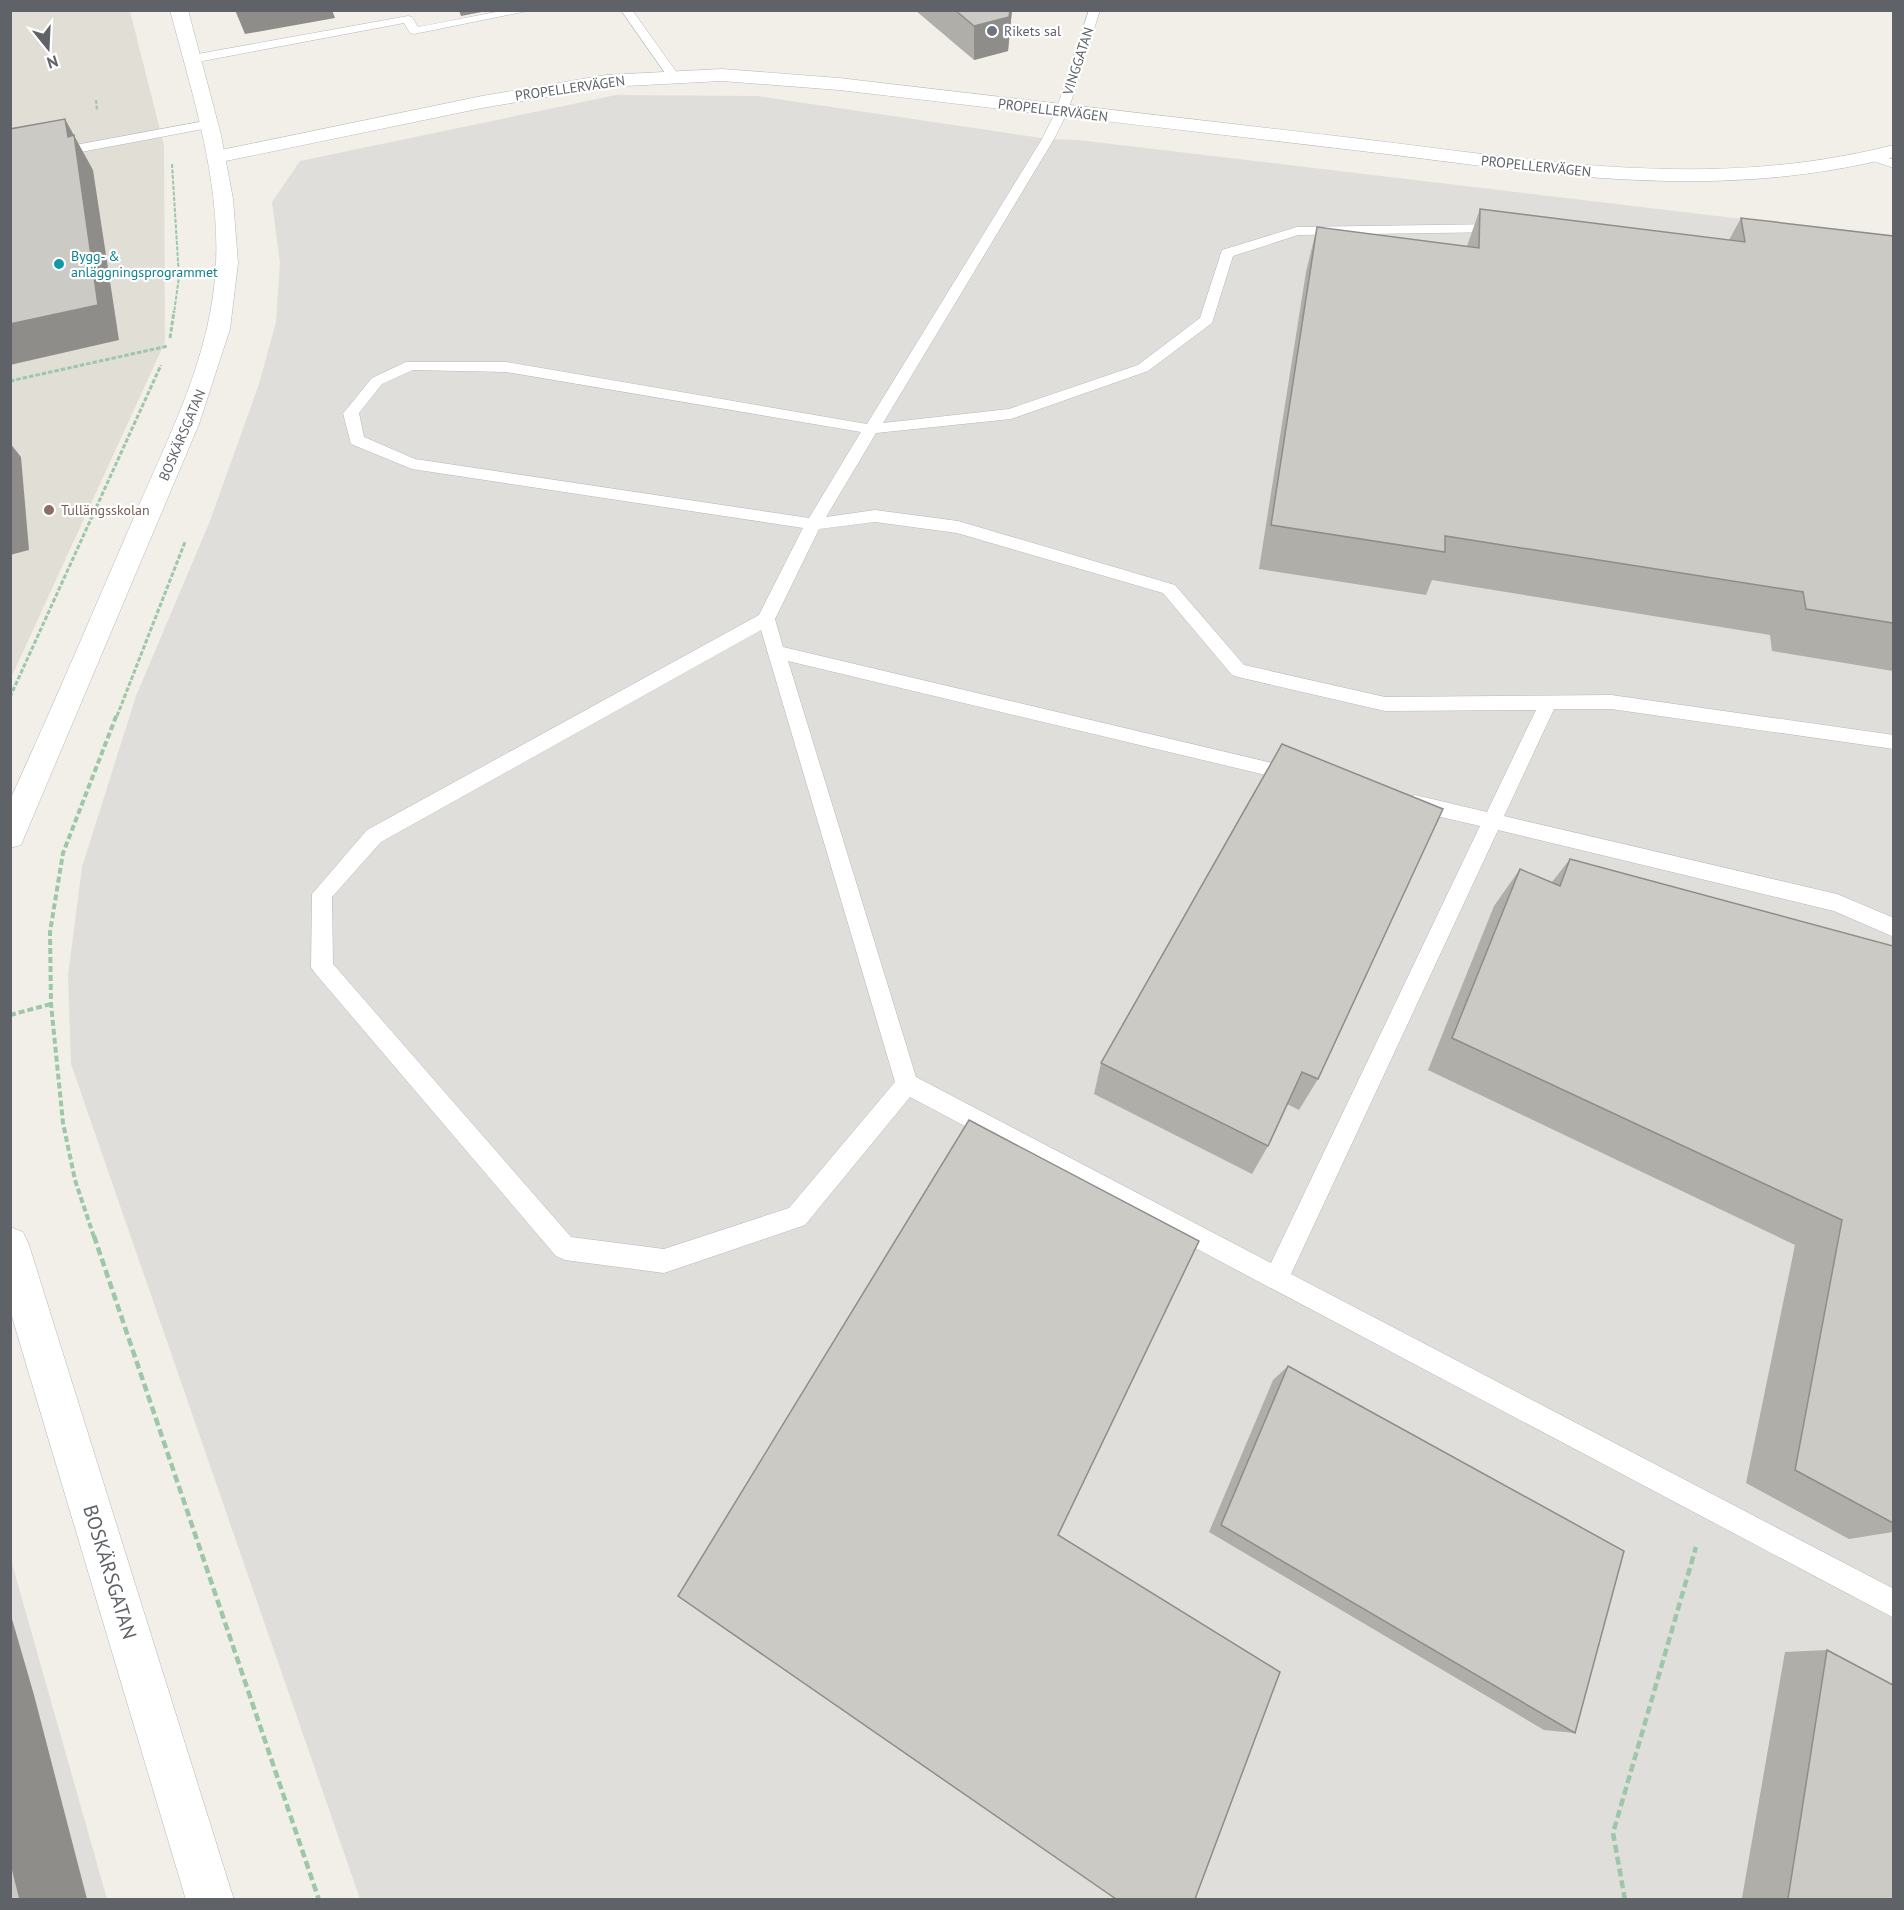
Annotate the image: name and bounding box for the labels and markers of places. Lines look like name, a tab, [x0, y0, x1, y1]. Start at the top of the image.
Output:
place label: Rikets sal	[1004, 22, 1061, 40]
marker: Rikets sal	[985, 24, 999, 38]
place label: Bygg- & anläggningsprogrammet	[71, 247, 218, 281]
marker: Bygg- & anläggningsprogrammet	[52, 257, 66, 271]
place label: Tullängsskolan	[61, 501, 150, 519]
marker: Tullängsskolan	[42, 503, 56, 517]

